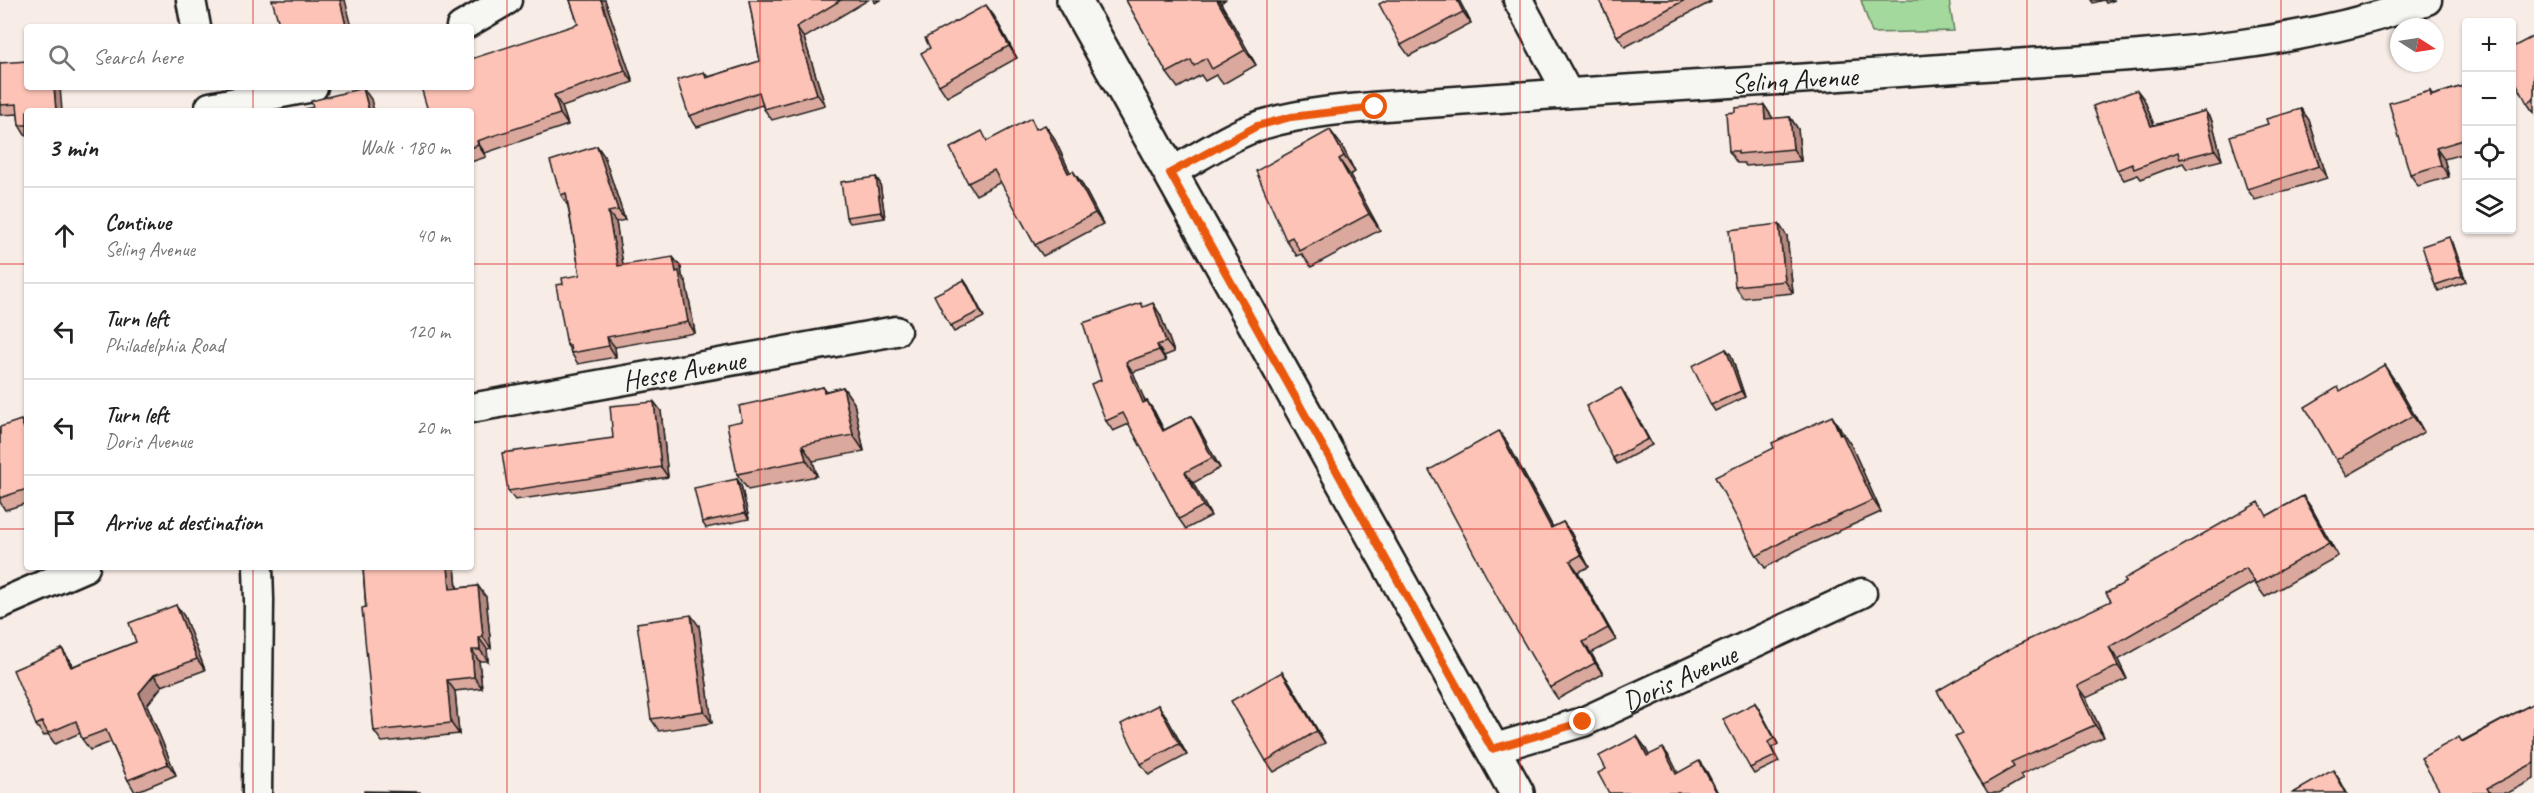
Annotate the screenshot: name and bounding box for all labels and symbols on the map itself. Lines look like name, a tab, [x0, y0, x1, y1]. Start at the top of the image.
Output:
north arrow	[2390, 18, 2444, 72]
street label: Seling Avenue	[1730, 57, 1860, 101]
route start	[1361, 93, 1387, 119]
street label: Hesse Avenue	[619, 341, 750, 398]
street label: Doris Avenue	[1616, 635, 1744, 719]
route end	[1569, 708, 1595, 734]

